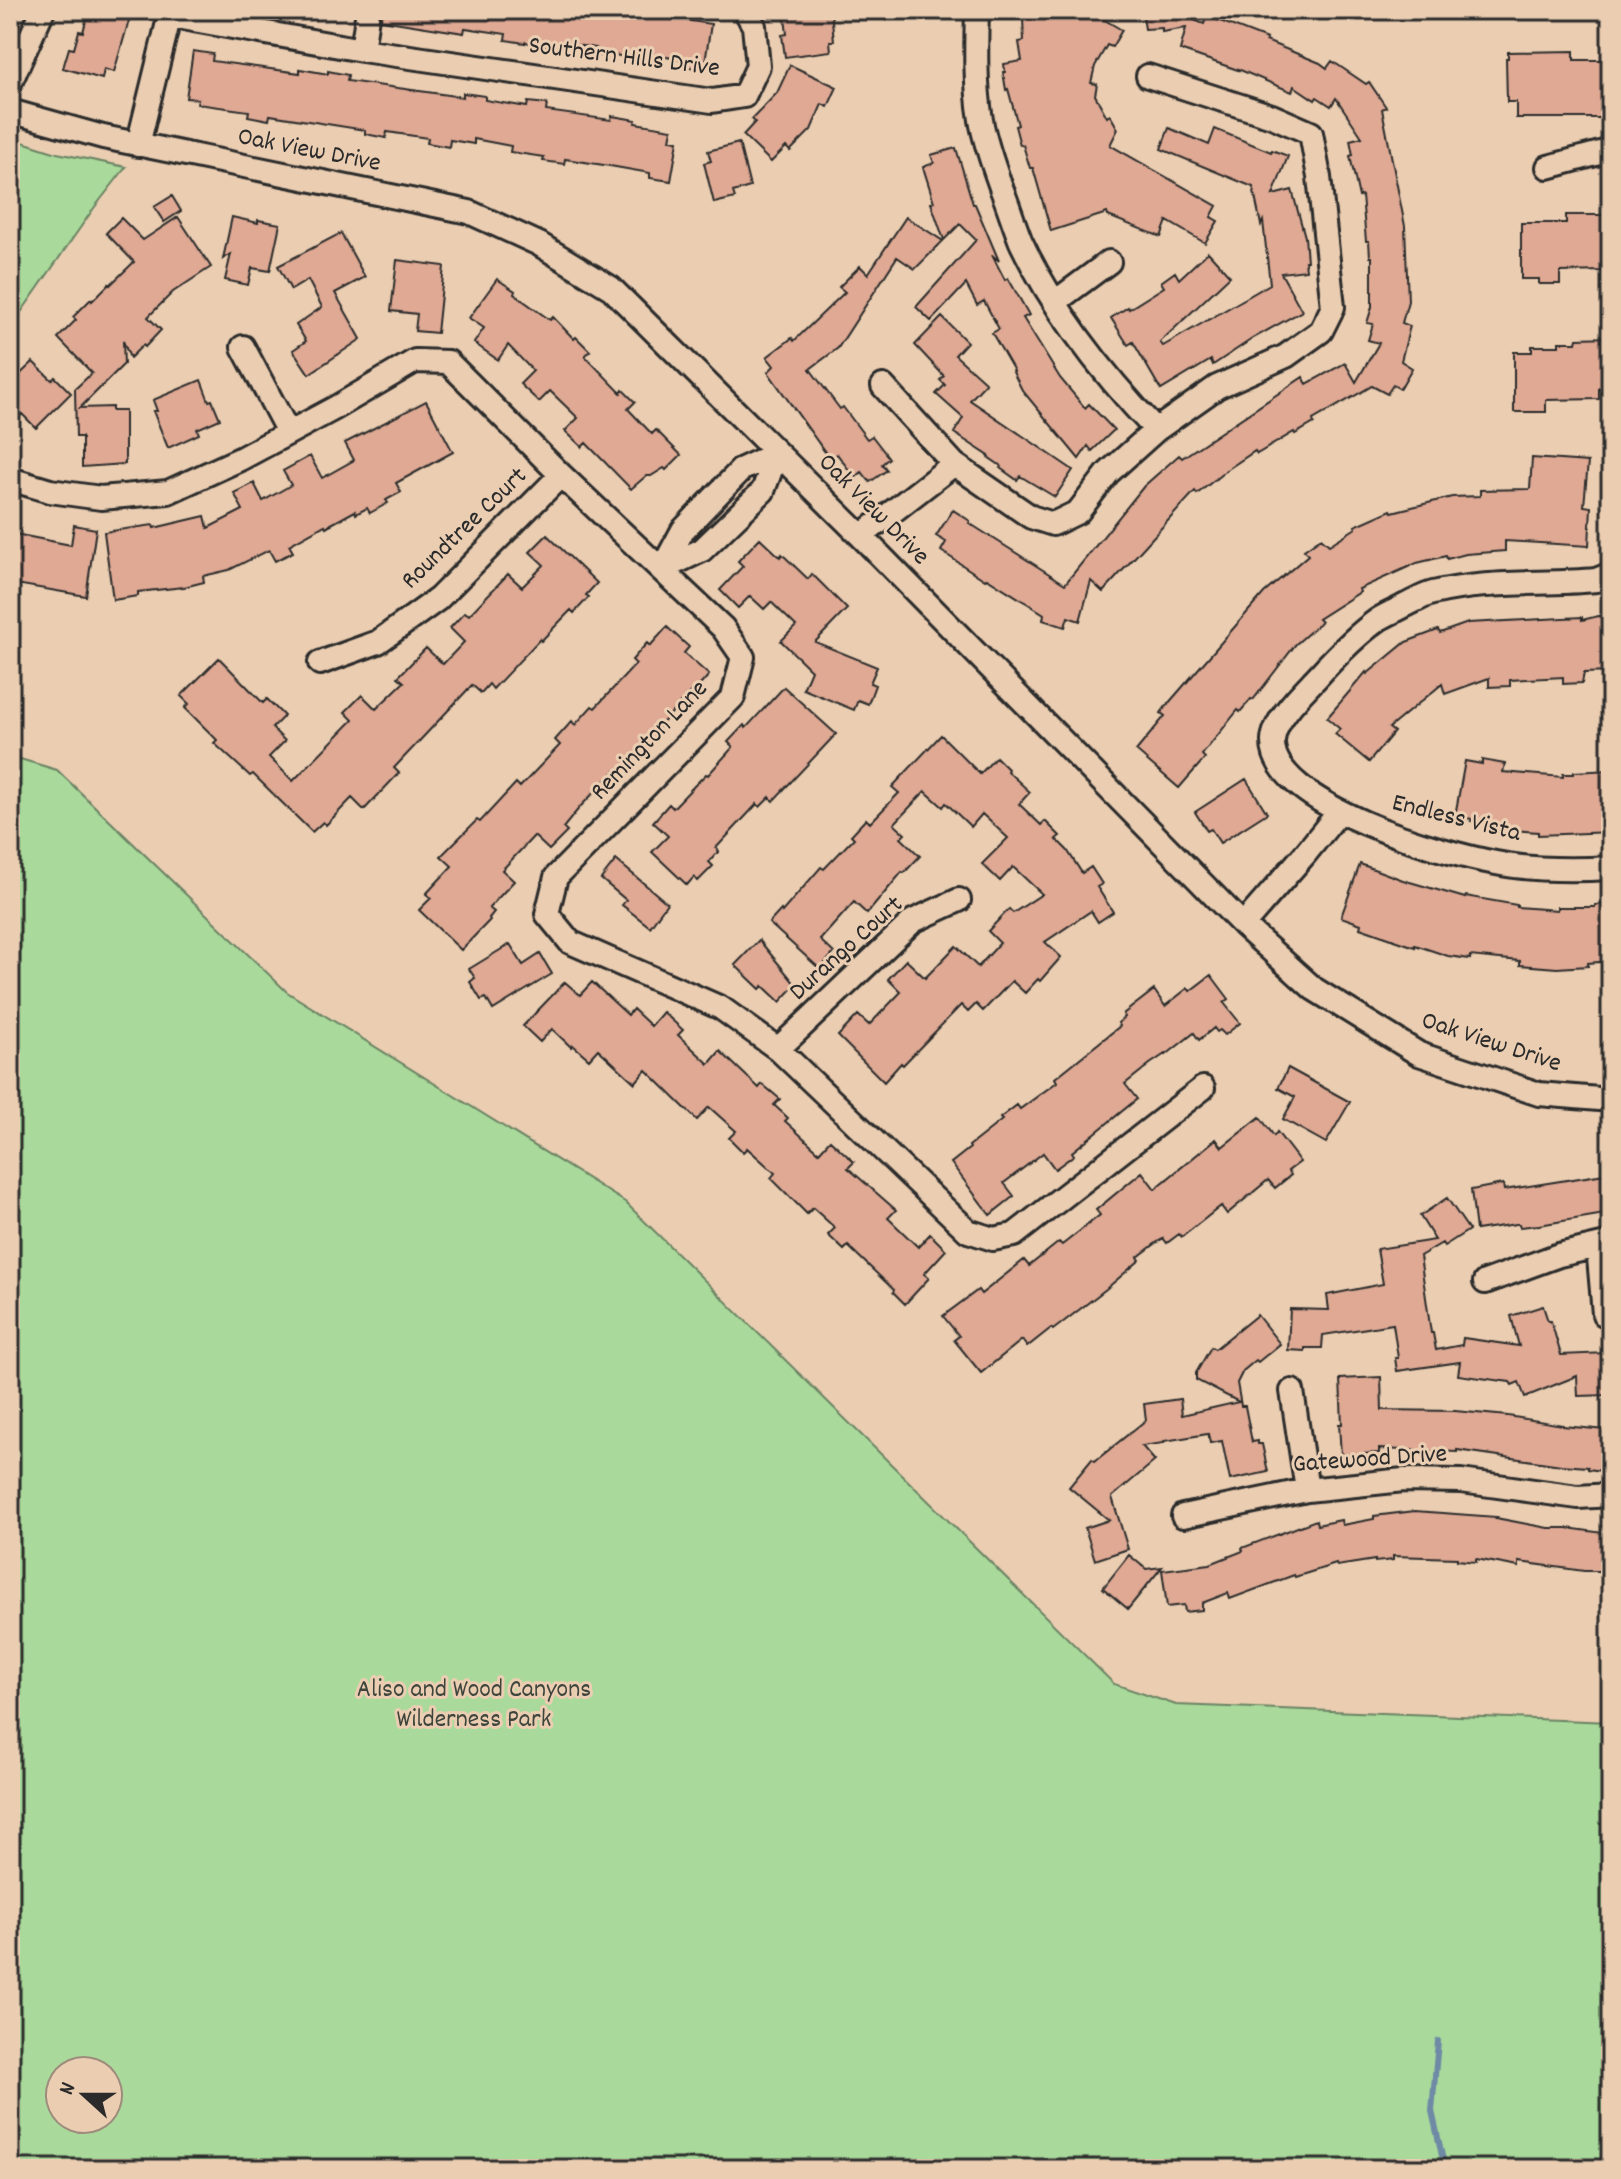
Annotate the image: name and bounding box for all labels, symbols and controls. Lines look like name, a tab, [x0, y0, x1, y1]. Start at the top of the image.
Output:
street label: Southern Hills Drive	[526, 28, 722, 88]
street label: Oak View Drive	[234, 119, 384, 183]
street label: Oak View Drive	[809, 446, 937, 574]
street label: Roundtree Court	[394, 459, 537, 599]
street label: Remington Lane	[583, 672, 717, 810]
street label: Endless Vista	[1388, 785, 1525, 853]
street label: Durango Court	[782, 887, 913, 1010]
street label: Oak View Drive	[1416, 1003, 1566, 1083]
street label: Gatewood Drive	[1292, 1436, 1448, 1484]
park label: Aliso and Wood Canyons Wilderness Park	[357, 1672, 591, 1739]
north arrow	[44, 2055, 124, 2135]
text: N	[52, 2078, 85, 2100]

